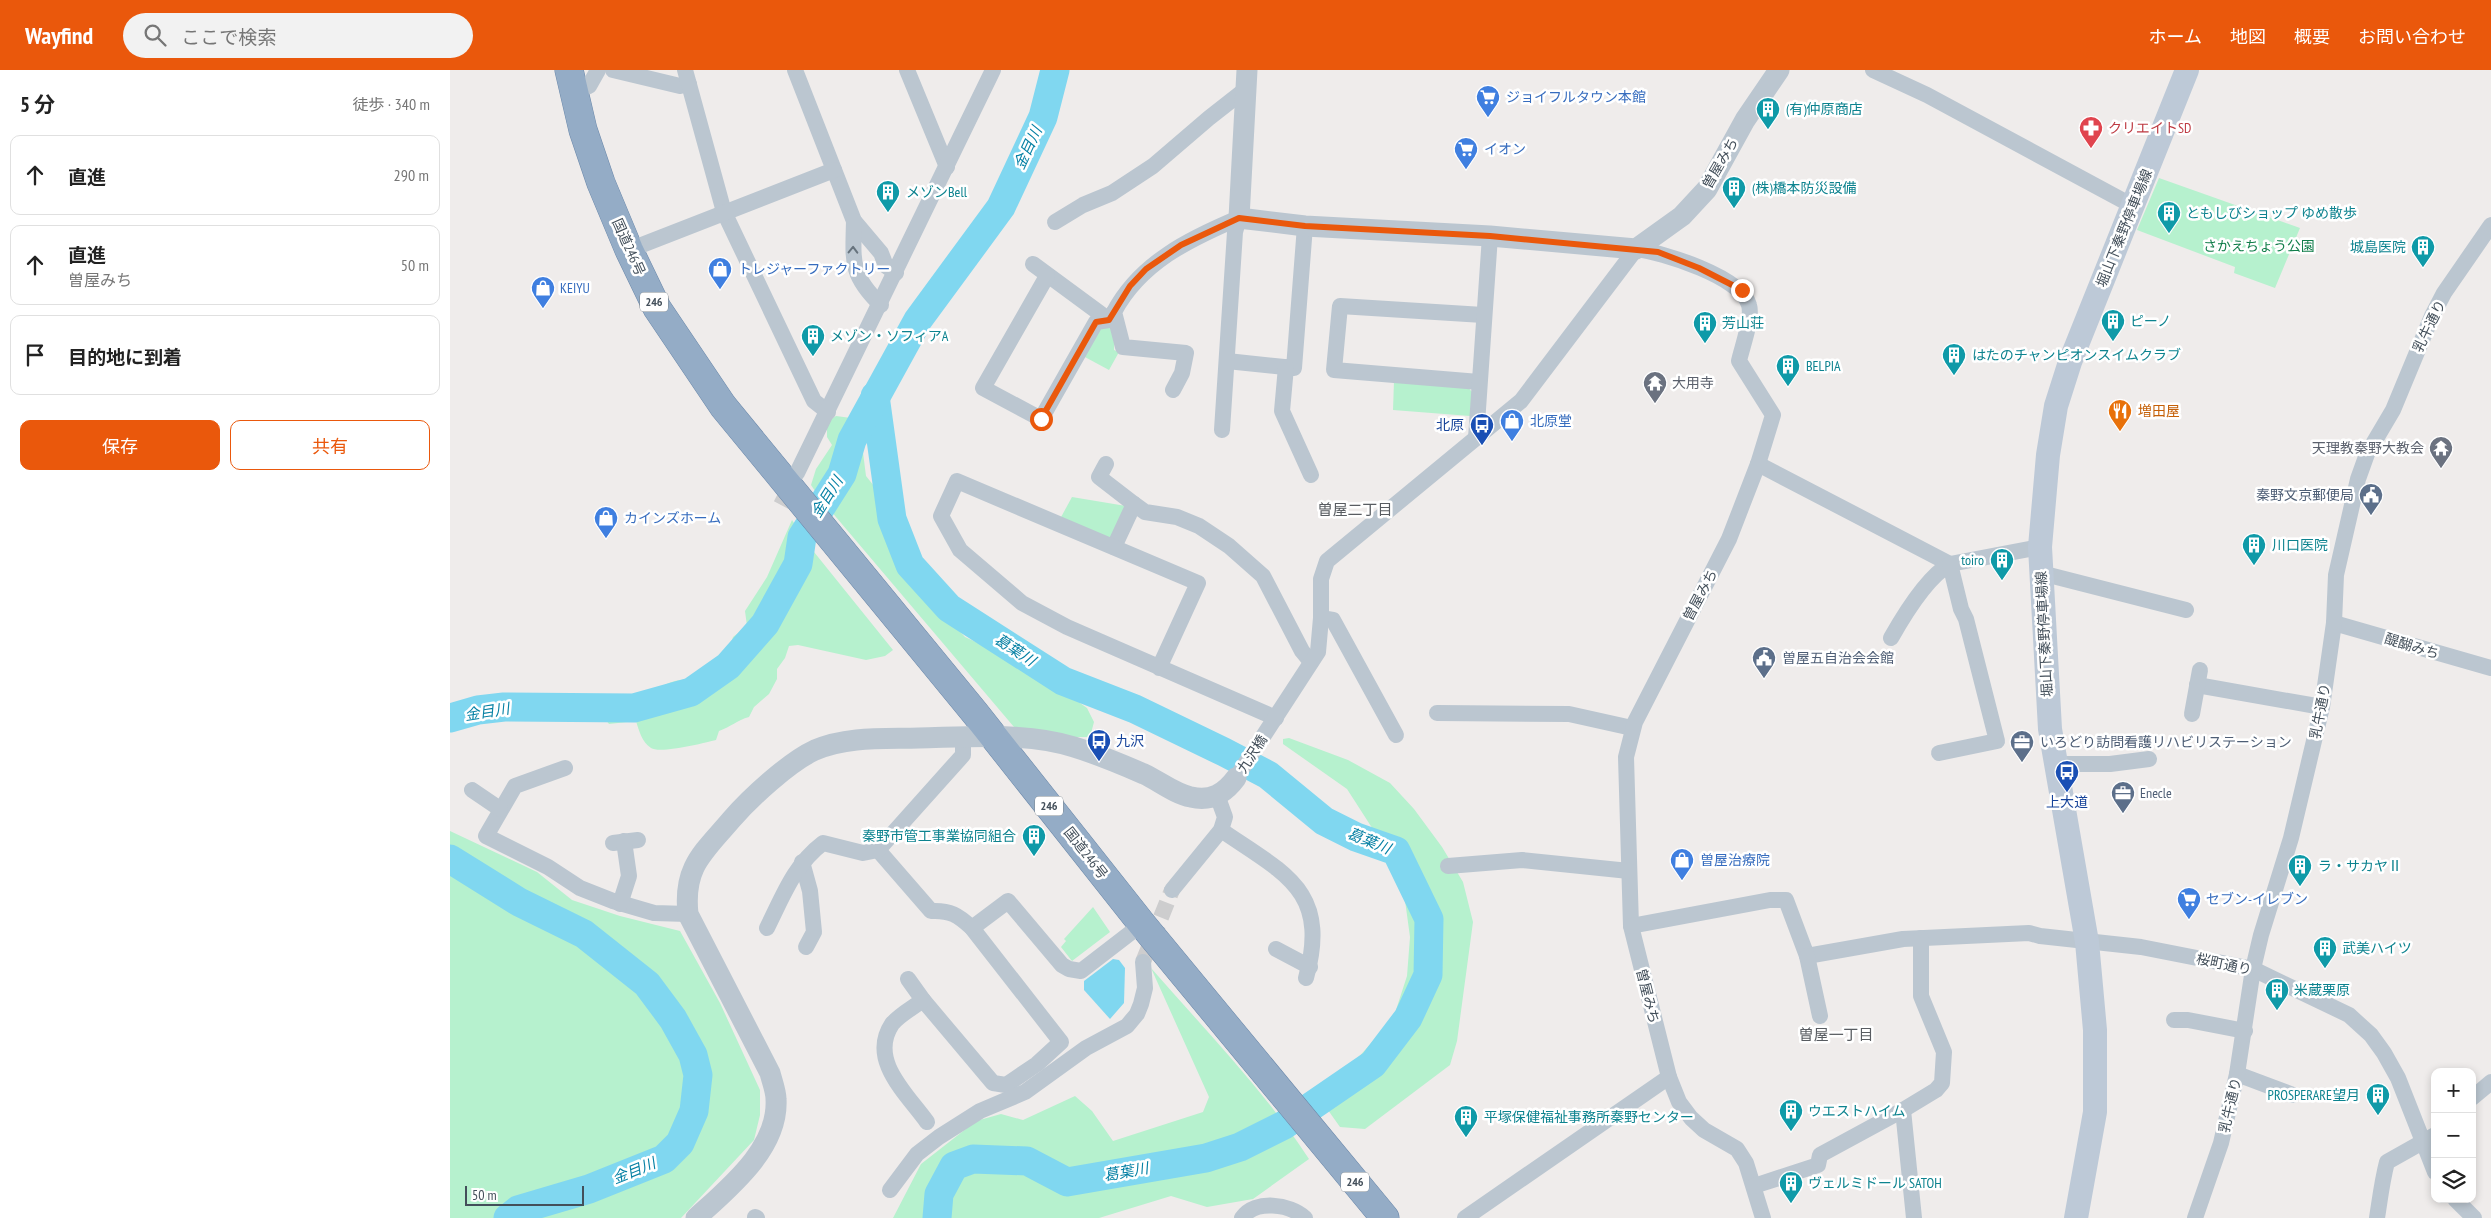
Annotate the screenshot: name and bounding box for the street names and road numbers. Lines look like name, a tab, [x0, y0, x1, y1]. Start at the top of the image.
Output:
street label: 曽屋みち	[1698, 134, 1742, 192]
street label: 堀山下秦野停車場線	[2092, 166, 2156, 290]
street label: 国道246号	[608, 216, 650, 278]
road number: 246	[640, 292, 668, 312]
street label: 乳牛通り	[2409, 297, 2449, 355]
street label: 曽屋みち	[1679, 566, 1721, 624]
street label: 堀山下秦野停車場線	[2032, 571, 2056, 697]
street label: 醍醐みち	[2383, 629, 2441, 663]
street label: 乳牛通り	[2306, 682, 2334, 740]
street label: 九沢橋	[1233, 731, 1271, 777]
road number: 246	[1035, 796, 1063, 816]
street label: 国道246号	[1060, 823, 1112, 883]
street label: 桜町通り	[2195, 949, 2253, 979]
street label: 曽屋みち	[1632, 967, 1664, 1025]
street label: 乳牛通り	[2215, 1076, 2245, 1134]
road number: 246	[1341, 1172, 1369, 1192]

